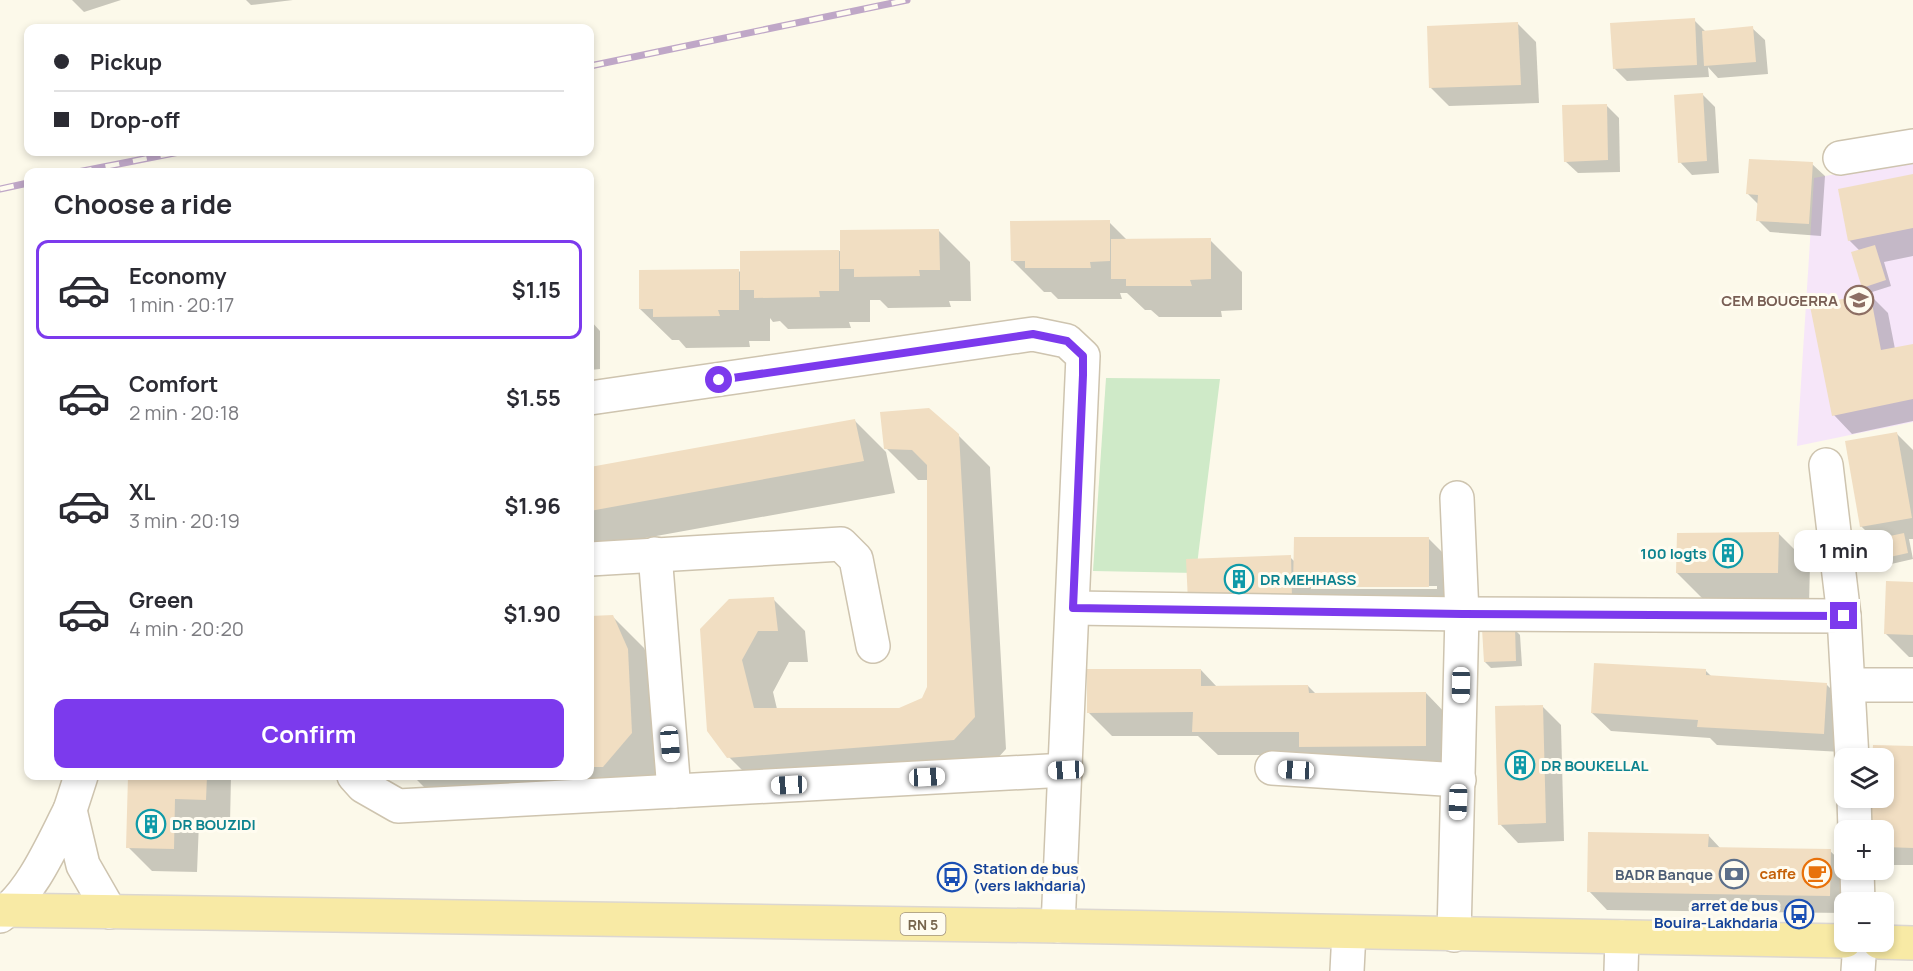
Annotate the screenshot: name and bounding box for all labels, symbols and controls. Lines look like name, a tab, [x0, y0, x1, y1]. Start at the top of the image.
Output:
text: Pickup	[90, 47, 162, 77]
text: Drop-off	[90, 105, 180, 135]
text: Choose a ride	[54, 185, 232, 222]
text: Economy	[129, 261, 227, 291]
icon: car	[57, 263, 111, 317]
text: $1.15	[512, 275, 561, 305]
school or university icon: CEM BOUGERRA	[1843, 284, 1875, 316]
place label: CEM BOUGERRA	[1721, 290, 1838, 311]
text: 1 min · 20:17	[129, 291, 234, 318]
route start	[705, 366, 732, 393]
text: Comfort	[129, 369, 218, 399]
icon: car	[57, 371, 111, 425]
text: $1.55	[506, 383, 561, 413]
text: 2 min · 20:18	[129, 399, 239, 426]
text: XL	[129, 477, 155, 507]
icon: car	[57, 479, 111, 533]
text: $1.96	[504, 491, 561, 521]
text: 3 min · 20:19	[129, 507, 240, 534]
callout: 1 min	[1794, 529, 1894, 571]
building icon: 100 logts	[1712, 537, 1744, 569]
text: 1 min	[1819, 537, 1868, 564]
place label: 100 logts	[1640, 543, 1707, 564]
building icon: DR MEHHASS	[1223, 563, 1255, 595]
place label: DR MEHHASS	[1260, 569, 1356, 590]
text: Green	[129, 585, 194, 615]
icon: car	[57, 587, 111, 641]
text: $1.90	[504, 599, 561, 629]
route end	[1830, 602, 1857, 629]
text: 4 min · 20:20	[129, 615, 244, 642]
car	[1452, 667, 1470, 703]
button: Confirm	[54, 699, 564, 768]
car	[659, 725, 681, 763]
map controls	[1834, 748, 1894, 952]
button: layers	[1834, 748, 1894, 808]
building icon: DR BOUKELLAL	[1504, 749, 1536, 781]
place label: DR BOUKELLAL	[1541, 755, 1648, 776]
car	[1048, 760, 1084, 780]
car	[1278, 760, 1314, 780]
car	[909, 767, 945, 787]
car	[771, 775, 807, 795]
car	[1448, 784, 1468, 820]
building icon: DR BOUZIDI	[135, 808, 167, 840]
place label: DR BOUZIDI	[172, 814, 256, 835]
button: +	[1834, 820, 1894, 880]
cafe icon: caffe	[1801, 857, 1833, 889]
place label: Station de bus (vers lakhdaria)	[973, 858, 1087, 896]
bank icon: BADR Banque	[1718, 858, 1750, 890]
bus stop icon: Station de bus (vers lakhdaria)	[936, 861, 968, 893]
place label: caffe	[1759, 863, 1796, 884]
place label: BADR Banque	[1615, 864, 1713, 885]
button: −	[1834, 892, 1894, 952]
place label: arret de bus Bouira-Lakhdaria	[1654, 895, 1778, 933]
bus stop icon: arret de bus Bouira-Lakhdaria	[1783, 898, 1815, 930]
road number: RN 5	[900, 913, 946, 935]

